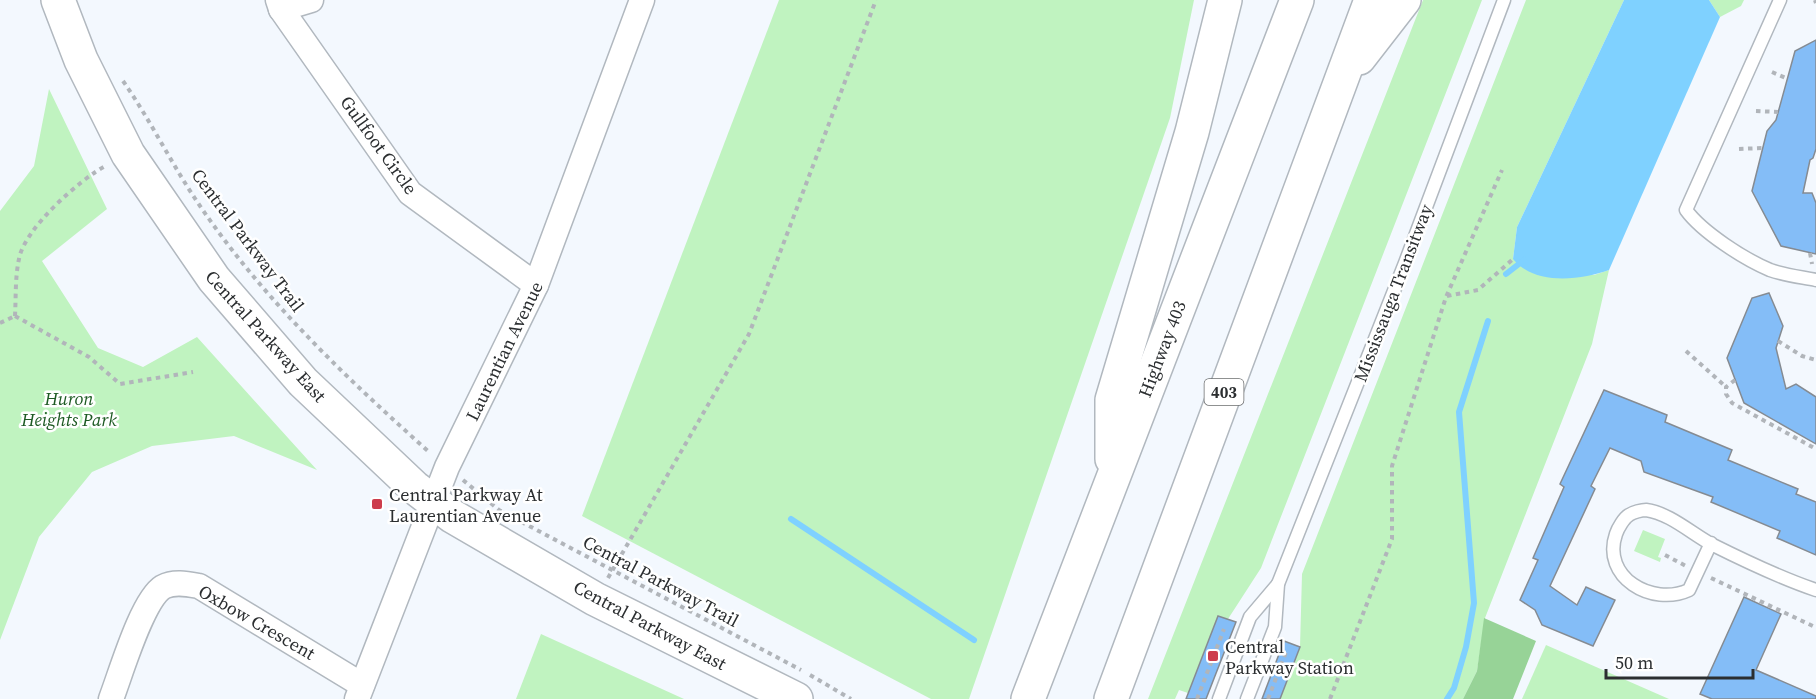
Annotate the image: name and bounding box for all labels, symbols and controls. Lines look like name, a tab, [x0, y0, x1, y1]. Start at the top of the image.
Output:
street label: Gullfoot Circle	[335, 91, 423, 199]
street label: Central Parkway Trail	[186, 163, 310, 317]
street label: Mississauga Transitway	[1348, 200, 1439, 385]
street label: Central Parkway East	[200, 265, 332, 408]
street label: Laurentian Avenue	[459, 277, 549, 425]
street label: Highway 403	[1132, 297, 1192, 401]
road number: 403	[1204, 379, 1244, 405]
park label: Huron Heights Park	[20, 386, 117, 432]
place label: Central Parkway At Laurentian Avenue	[389, 482, 543, 528]
marker: Central Parkway At Laurentian Avenue	[370, 497, 384, 511]
street label: Central Parkway Trail	[579, 529, 743, 633]
street label: Central Parkway East	[569, 574, 731, 676]
street label: Oxbow Crescent	[194, 578, 320, 666]
place label: Central Parkway Station	[1225, 634, 1354, 680]
scale bar	[1606, 642, 1753, 680]
marker: Central Parkway Station	[1206, 649, 1220, 663]
text: 50 m	[1615, 650, 1653, 675]

